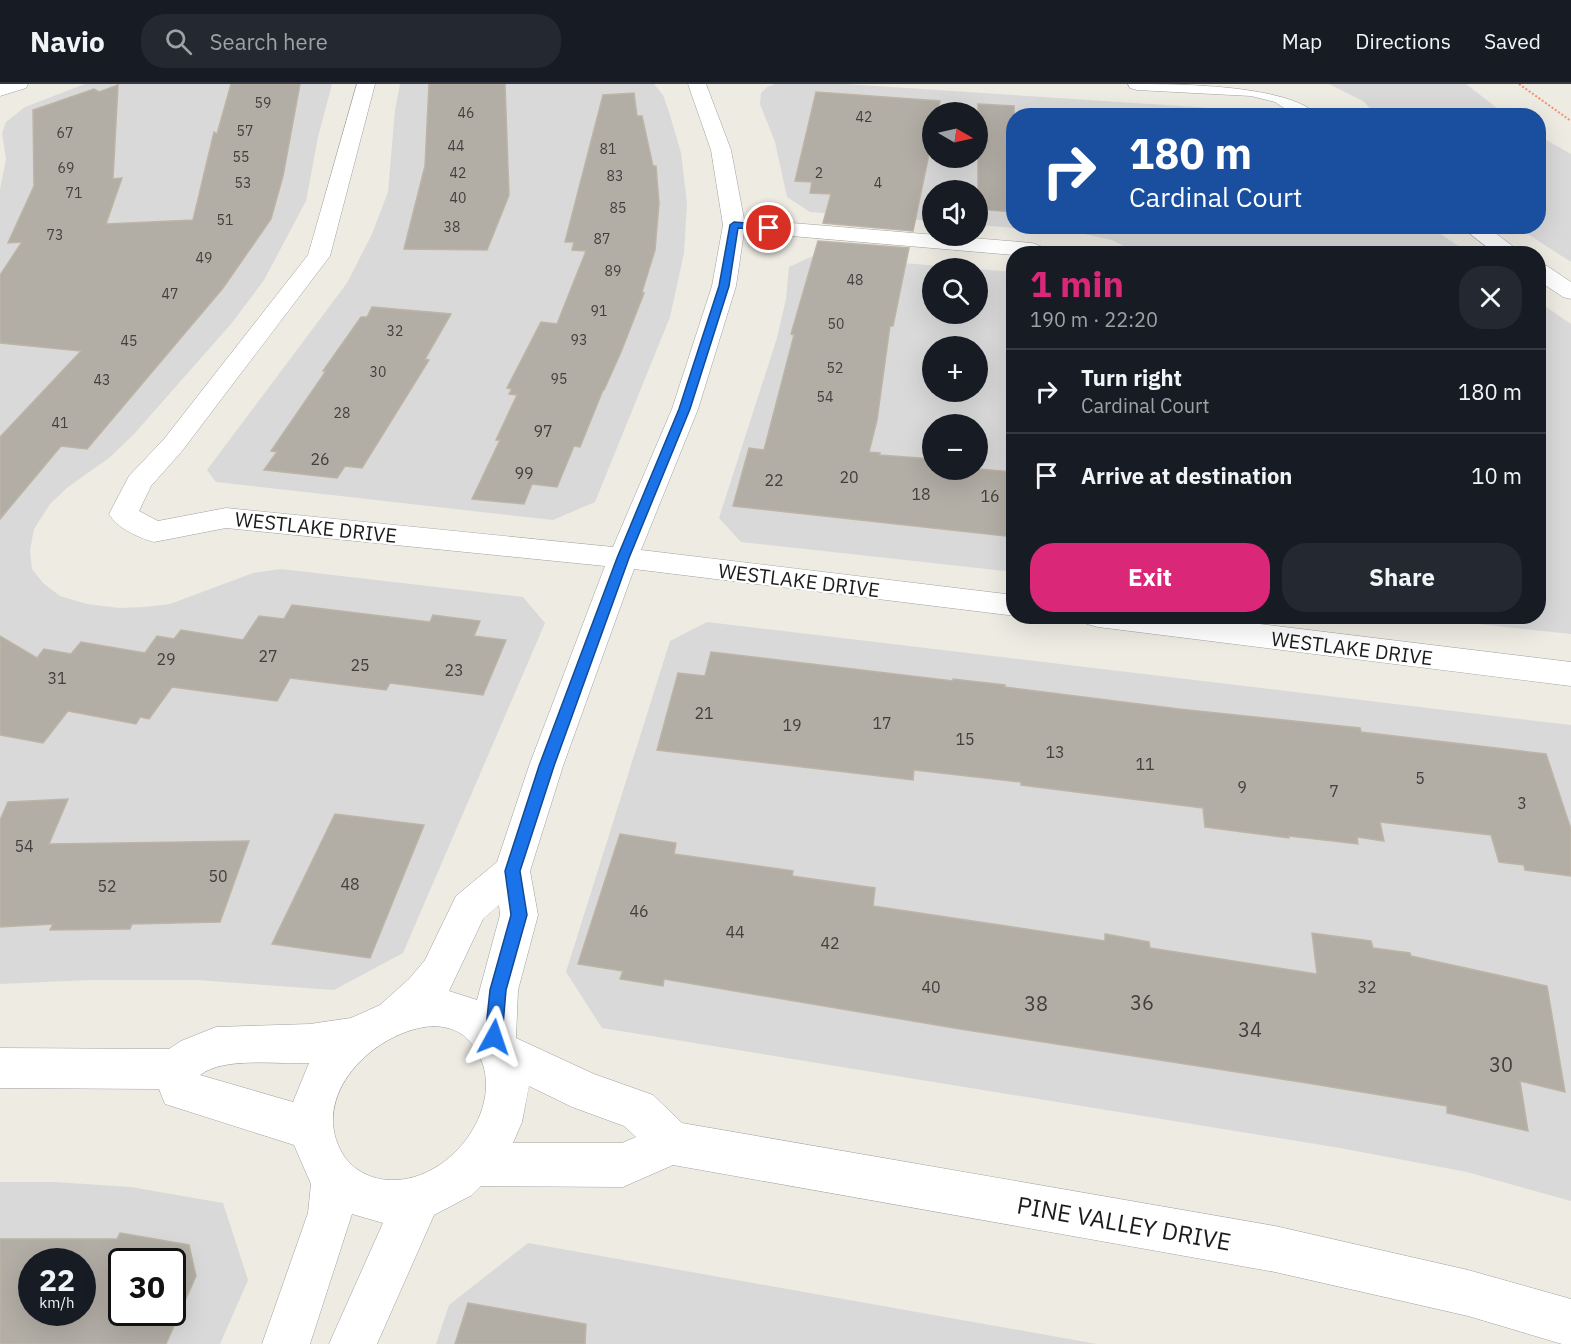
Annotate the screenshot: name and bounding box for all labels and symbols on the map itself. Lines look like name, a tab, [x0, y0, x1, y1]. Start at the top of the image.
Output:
house number: 59	[255, 94, 271, 112]
north arrow	[922, 102, 988, 168]
house number: 46	[458, 104, 474, 122]
house number: 42	[856, 108, 872, 126]
house number: 57	[237, 122, 253, 140]
house number: 67	[57, 124, 73, 142]
house number: 44	[448, 137, 464, 155]
house number: 81	[600, 140, 616, 158]
house number: 55	[233, 148, 249, 166]
house number: 69	[58, 159, 74, 177]
house number: 42	[450, 164, 466, 182]
house number: 2	[815, 164, 823, 182]
house number: 83	[607, 167, 623, 185]
house number: 53	[235, 174, 251, 192]
house number: 4	[874, 174, 882, 192]
house number: 71	[66, 184, 82, 202]
house number: 40	[450, 189, 466, 207]
house number: 85	[610, 199, 626, 217]
pin	[743, 202, 794, 253]
house number: 51	[217, 211, 233, 229]
house number: 38	[444, 218, 460, 236]
house number: 73	[47, 226, 63, 244]
house number: 87	[594, 230, 610, 248]
house number: 49	[196, 249, 212, 267]
house number: 89	[605, 262, 621, 280]
house number: 48	[847, 271, 863, 289]
house number: 47	[162, 285, 178, 303]
house number: 91	[591, 302, 607, 320]
house number: 50	[828, 315, 844, 333]
house number: 32	[387, 322, 403, 340]
house number: 93	[571, 331, 587, 349]
house number: 45	[121, 332, 137, 350]
house number: 52	[827, 359, 843, 377]
house number: 30	[370, 363, 386, 381]
house number: 95	[551, 370, 567, 388]
house number: 43	[94, 371, 110, 389]
house number: 54	[817, 388, 833, 406]
house number: 28	[334, 404, 350, 422]
house number: 41	[52, 414, 68, 432]
house number: 97	[533, 421, 553, 441]
house number: 26	[310, 449, 330, 469]
house number: 99	[514, 463, 534, 483]
house number: 20	[839, 467, 859, 487]
house number: 22	[764, 470, 784, 490]
house number: 18	[911, 484, 931, 504]
house number: 16	[980, 486, 1000, 506]
street label: WESTLAKE DRIVE	[234, 505, 398, 549]
street label: WESTLAKE DRIVE	[717, 557, 881, 603]
street label: WESTLAKE DRIVE	[1270, 625, 1434, 671]
house number: 27	[258, 646, 278, 666]
house number: 29	[156, 649, 176, 669]
house number: 25	[350, 655, 370, 675]
house number: 23	[444, 660, 464, 680]
house number: 31	[47, 668, 67, 688]
house number: 21	[694, 703, 714, 723]
house number: 17	[872, 713, 892, 733]
house number: 19	[782, 715, 802, 735]
house number: 15	[955, 729, 975, 749]
house number: 13	[1045, 742, 1065, 762]
house number: 11	[1135, 754, 1155, 774]
house number: 5	[1415, 768, 1425, 788]
house number: 9	[1237, 777, 1247, 797]
house number: 7	[1329, 781, 1339, 801]
house number: 3	[1517, 793, 1527, 813]
house number: 54	[14, 836, 34, 856]
house number: 50	[208, 866, 228, 886]
house number: 48	[340, 874, 360, 894]
house number: 52	[97, 876, 117, 896]
house number: 46	[629, 901, 649, 921]
house number: 44	[725, 922, 745, 942]
house number: 42	[820, 933, 840, 953]
house number: 40	[921, 977, 941, 997]
house number: 32	[1357, 977, 1377, 997]
house number: 36	[1130, 989, 1154, 1016]
house number: 38	[1024, 990, 1048, 1017]
position arrow	[462, 1005, 526, 1069]
house number: 34	[1238, 1016, 1262, 1043]
house number: 30	[1489, 1051, 1513, 1078]
street label: PINE VALLEY DRIVE	[1014, 1188, 1234, 1258]
speed limit sign: 30	[108, 1248, 186, 1326]

